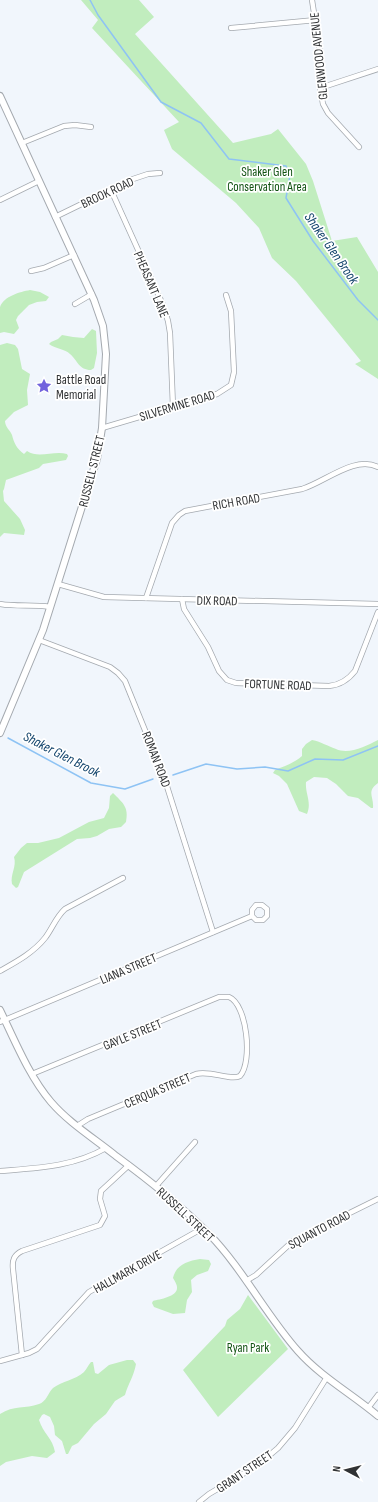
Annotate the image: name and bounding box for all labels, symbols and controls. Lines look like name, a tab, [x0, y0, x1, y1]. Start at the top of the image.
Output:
street label: GLENWOOD AVENUE	[306, 11, 332, 100]
park label: Shaker Glen Conservation Area	[227, 164, 307, 195]
street label: BROOK ROAD	[78, 174, 137, 212]
water label: Shaker Glen Brook	[301, 209, 363, 288]
street label: PHEASANT LANE	[130, 249, 172, 320]
place label: Battle Road Memorial	[56, 372, 106, 403]
place icon: Battle Road Memorial	[35, 377, 53, 395]
street label: SILVERMINE ROAD	[138, 387, 217, 425]
street label: RUSSELL STREET	[75, 434, 109, 509]
street label: RICH ROAD	[211, 490, 261, 514]
street label: DIX ROAD	[196, 593, 238, 609]
street label: FORTUNE ROAD	[244, 676, 312, 694]
water label: Shaker Glen Brook	[21, 728, 103, 781]
street label: ROMAN ROAD	[138, 729, 174, 790]
street label: LIANA STREET	[98, 950, 159, 988]
street label: GAYLE STREET	[101, 1016, 164, 1054]
street label: CERQUA STREET	[122, 1070, 193, 1112]
street label: RUSSELL STREET	[153, 1184, 217, 1246]
street label: SQUANTO ROAD	[286, 1207, 353, 1253]
street label: HALLMARK DRIVE	[91, 1247, 164, 1297]
park label: Ryan Park	[227, 1340, 269, 1356]
street label: GRANT STREET	[213, 1447, 276, 1497]
north arrow	[326, 1450, 366, 1490]
text: N	[330, 1465, 343, 1473]

